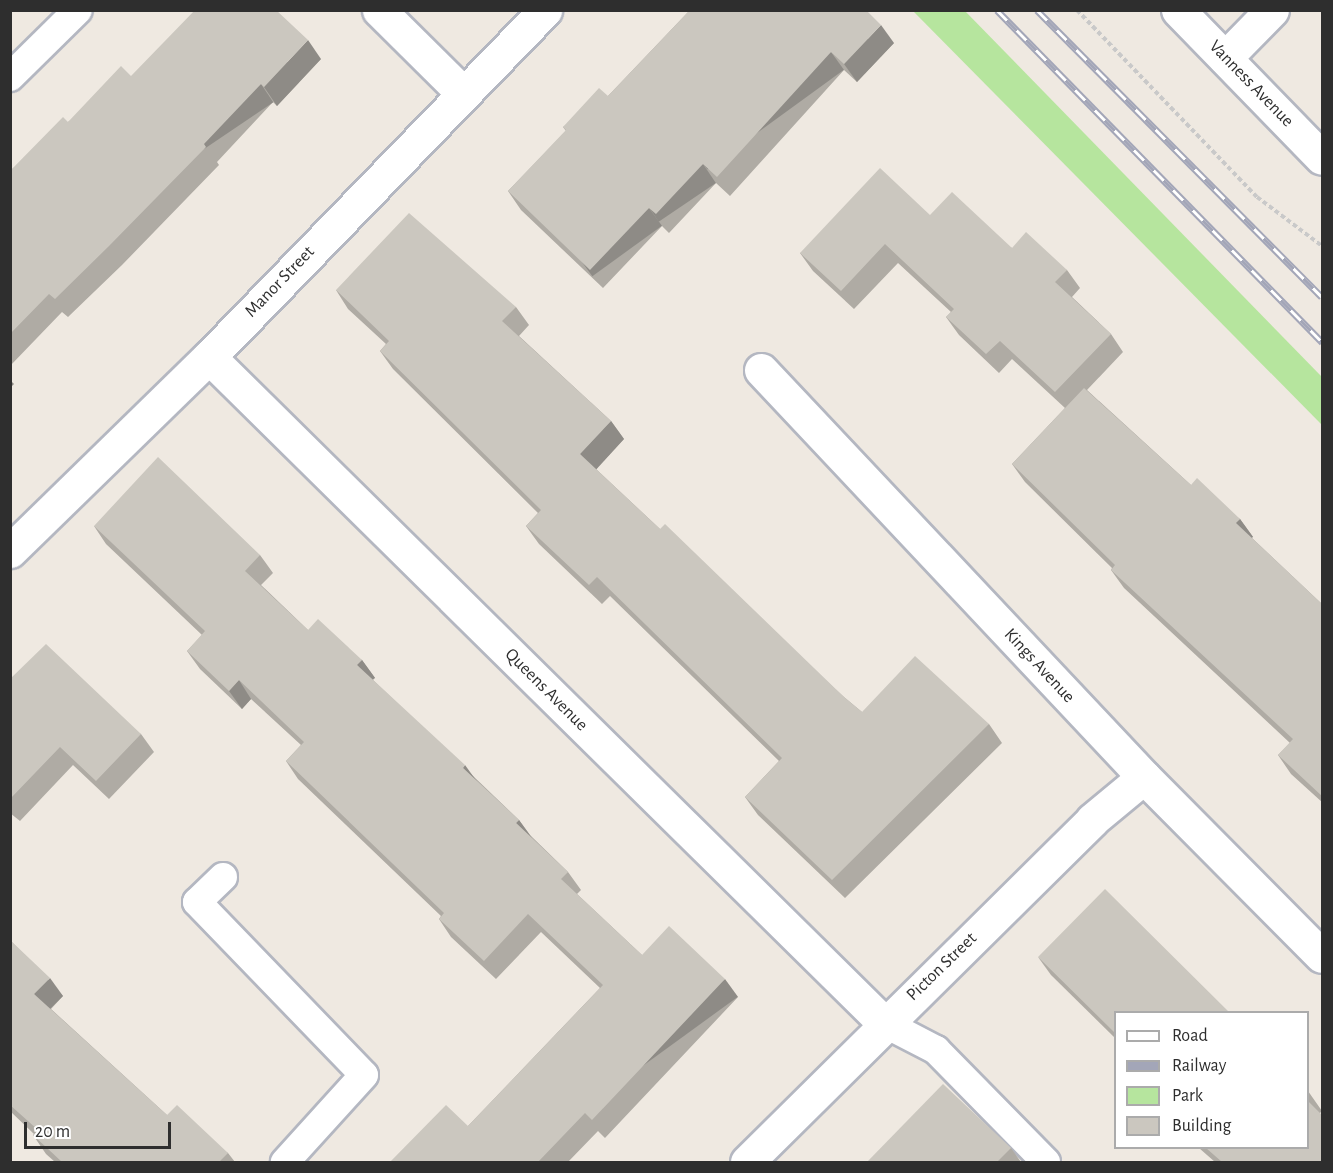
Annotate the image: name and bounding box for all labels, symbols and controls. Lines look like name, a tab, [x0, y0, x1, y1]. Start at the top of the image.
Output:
street label: Vanness Avenue	[1204, 36, 1298, 132]
street label: Manor Street	[241, 242, 319, 322]
street label: Kings Avenue	[999, 624, 1079, 708]
street label: Queens Avenue	[500, 644, 592, 736]
street label: Picton Street	[902, 928, 982, 1006]
legend	[1114, 1011, 1309, 1149]
text: Road	[1172, 1027, 1208, 1045]
text: Railway	[1172, 1057, 1226, 1075]
text: Park	[1172, 1087, 1203, 1105]
scale bar	[27, 1110, 174, 1148]
text: Building	[1172, 1117, 1231, 1135]
text: 20 m	[35, 1123, 70, 1141]

